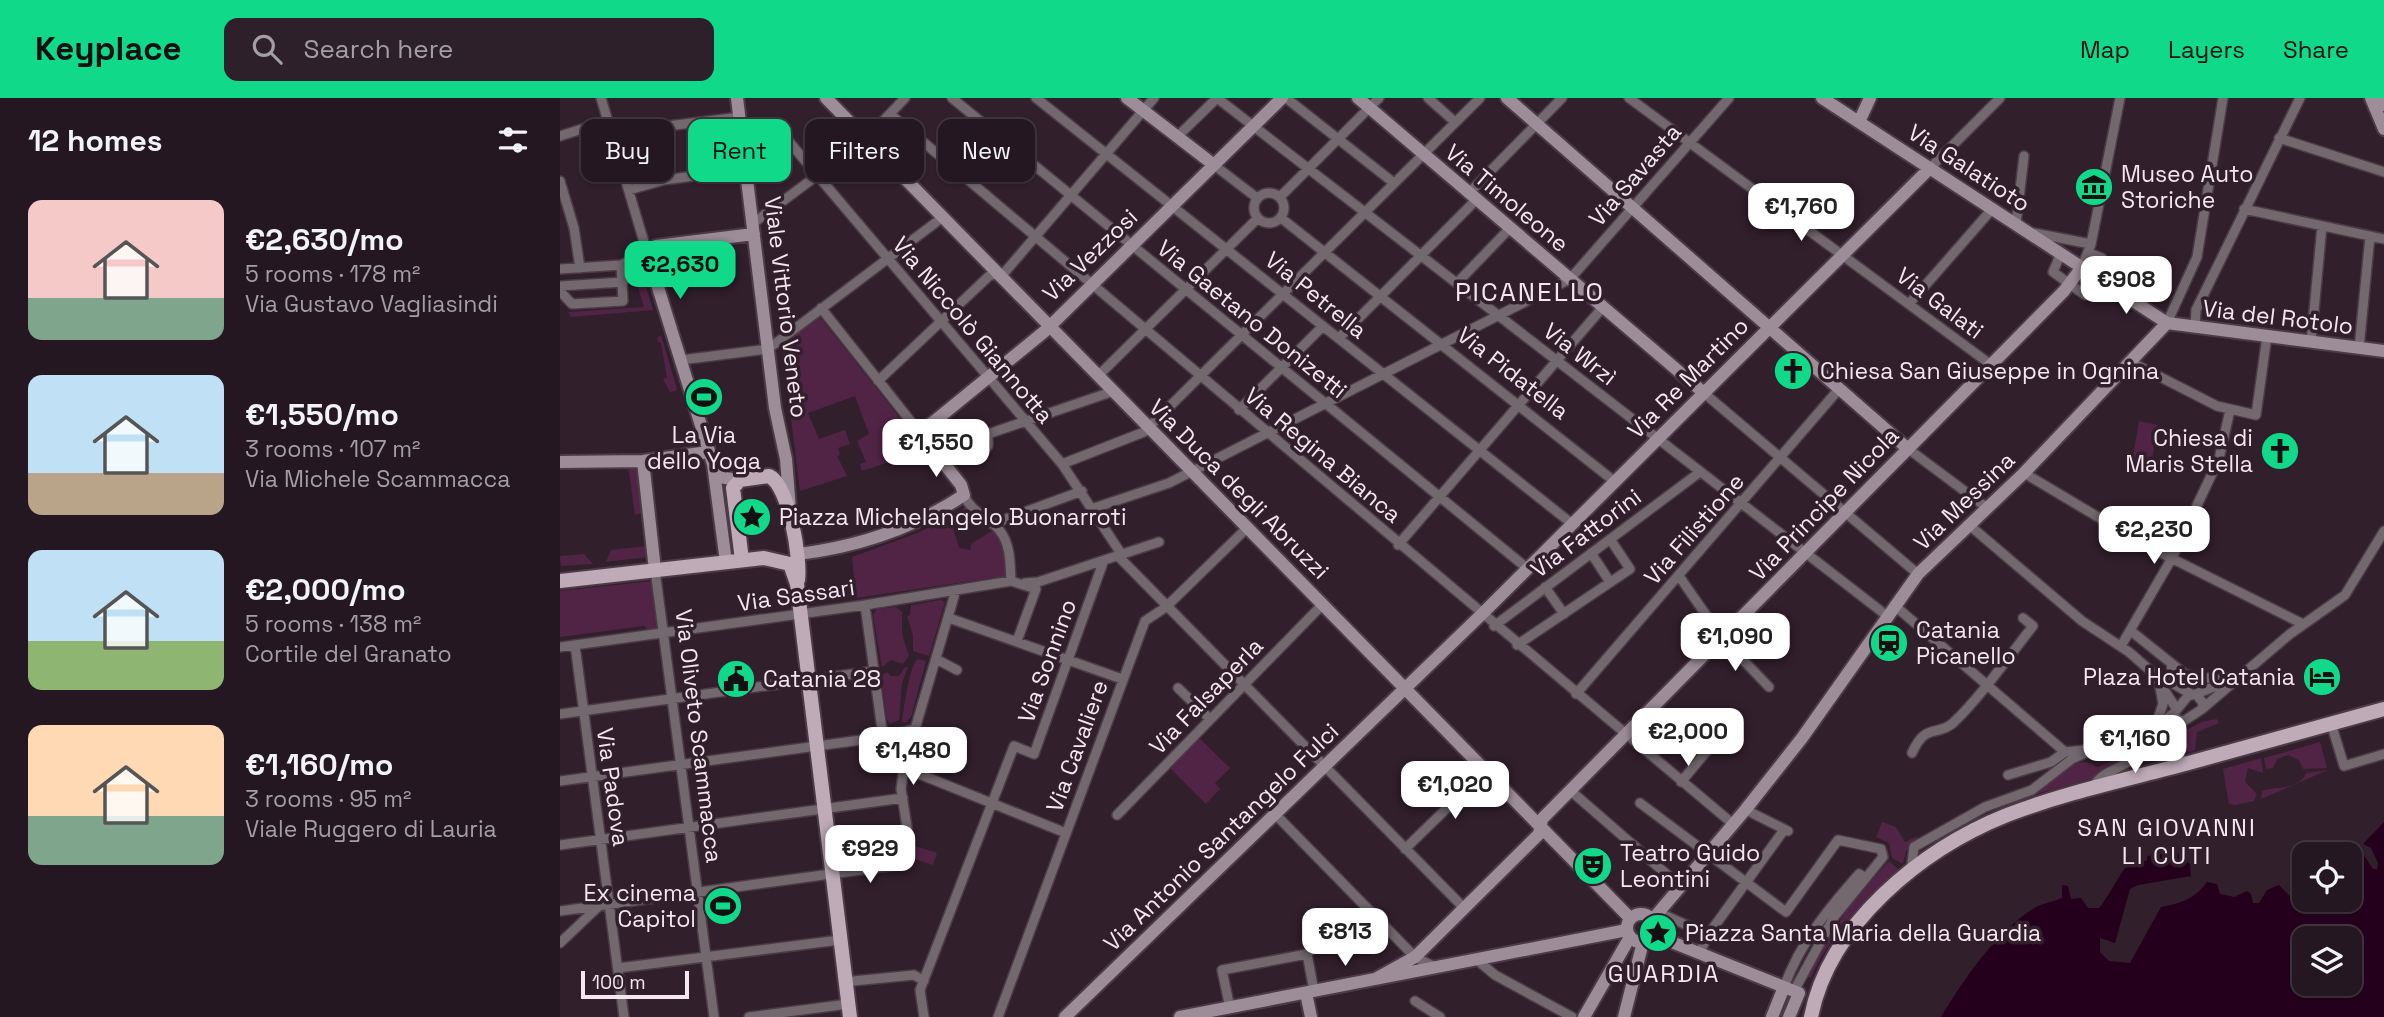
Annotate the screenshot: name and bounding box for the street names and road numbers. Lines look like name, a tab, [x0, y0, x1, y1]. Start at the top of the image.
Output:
street label: Via Savasta	[1582, 117, 1688, 233]
street label: Via Galatioto	[1902, 117, 2036, 219]
street label: Via Timoleone	[1439, 137, 1575, 259]
street label: Viale Vittorio Veneto	[758, 195, 814, 419]
street label: Via Vezzosi	[1036, 202, 1144, 308]
street label: Via Niccolò Giannotta	[886, 230, 1060, 430]
street label: Via Gaetano Donizetti	[1151, 233, 1353, 405]
street label: Via Petrella	[1259, 245, 1373, 345]
street label: Via Galati	[1890, 260, 1990, 346]
street label: Via del Rotolo	[2201, 293, 2355, 341]
street label: Via Re Martino	[1621, 311, 1755, 445]
street label: Via Wrzì	[1537, 316, 1623, 392]
street label: Via Pidatella	[1451, 320, 1575, 426]
street label: Via Regina Bianca	[1238, 381, 1408, 529]
street label: Via Duca degli Abruzzi	[1142, 392, 1336, 586]
street label: Via Principe Nicola	[1743, 421, 1905, 587]
street label: Via Messina	[1907, 445, 2021, 557]
street label: Via Filistione	[1637, 467, 1751, 591]
street label: Via Fattorini	[1525, 482, 1647, 584]
street label: Via Sassari	[736, 572, 856, 618]
street label: Via Sonnino	[1011, 595, 1083, 727]
street label: Via Oliveto Scammacca	[669, 607, 729, 865]
street label: Via Falsaperla	[1143, 631, 1269, 761]
street label: Via Cavaliere	[1039, 676, 1115, 816]
street label: Via Antonio Santangelo Fulci	[1097, 717, 1345, 957]
street label: Via Padova	[590, 726, 636, 848]

